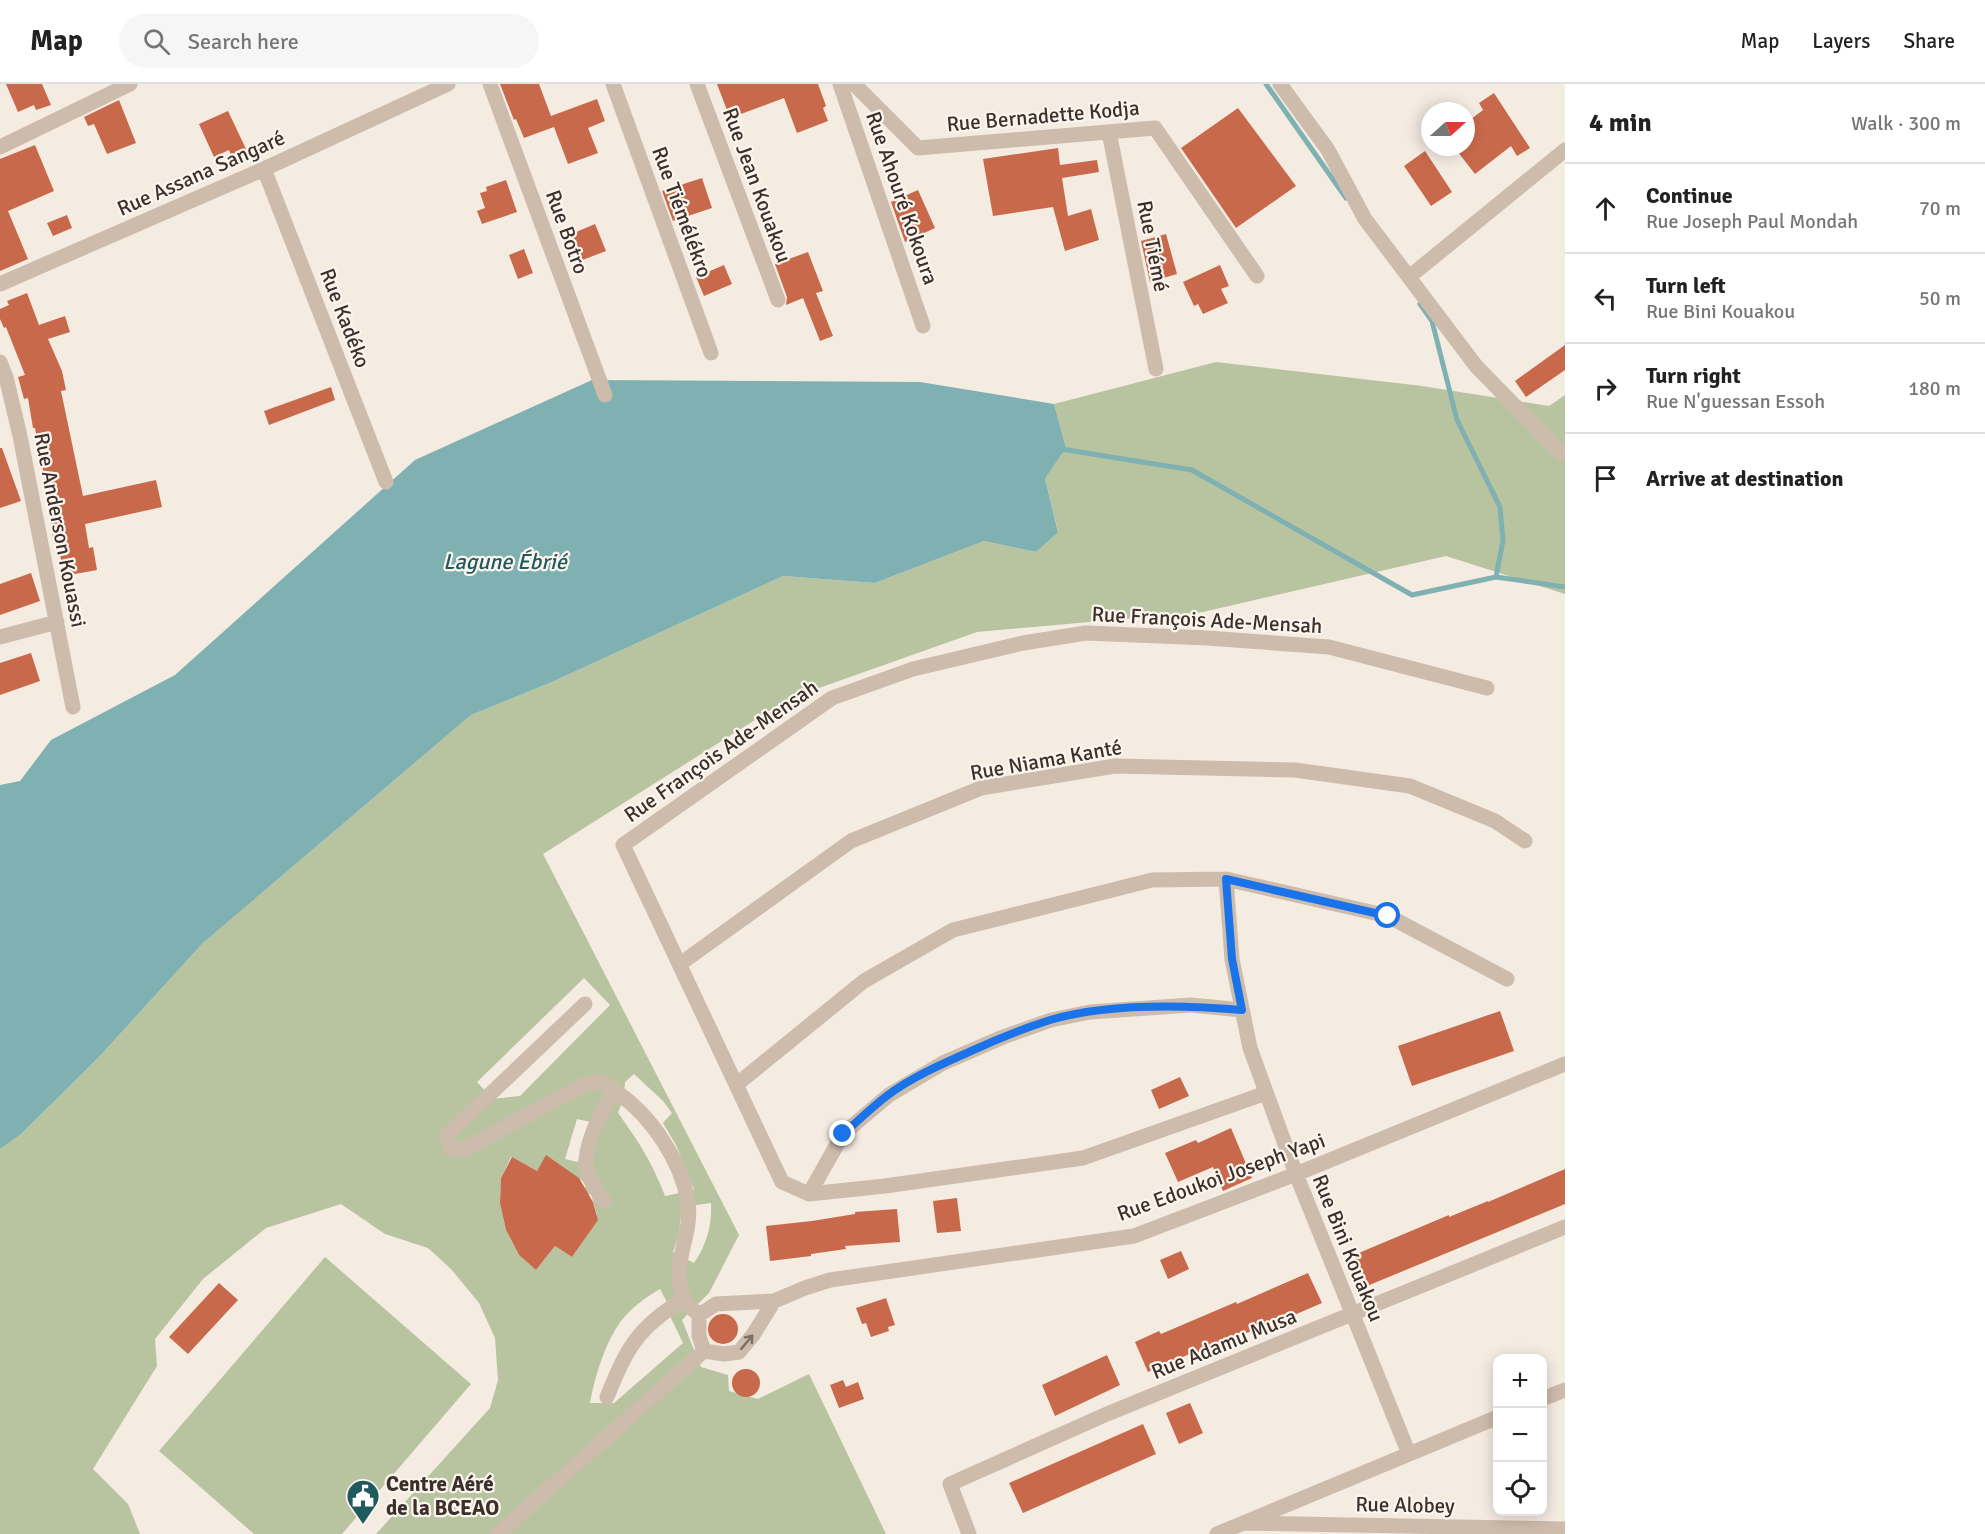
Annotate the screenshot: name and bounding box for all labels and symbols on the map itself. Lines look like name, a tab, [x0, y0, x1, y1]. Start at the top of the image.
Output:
street label: Rue Bernadette Kodja	[945, 95, 1141, 137]
north arrow	[1421, 102, 1475, 156]
street label: Rue Jean Kouakou	[717, 104, 797, 266]
street label: Rue Ahouré Kokoura	[860, 108, 944, 288]
street label: Rue Assana Sangaré	[113, 124, 289, 222]
street label: Rue Tiémélékro	[646, 143, 718, 281]
street label: Rue Botro	[540, 186, 594, 278]
street label: Rue Tiémé	[1131, 198, 1175, 294]
street label: Rue Kadéko	[314, 265, 376, 371]
street label: Rue Anderson Kouassi	[28, 430, 92, 630]
water label: Lagune Ébrié	[443, 548, 569, 575]
street label: Rue François Ade-Mensah	[1091, 601, 1323, 639]
street label: Rue François Ade-Mensah	[619, 674, 823, 828]
street label: Rue Niama Kanté	[968, 734, 1124, 786]
route start	[1374, 902, 1400, 928]
route end	[829, 1120, 855, 1146]
street label: Rue Edoukoi Joseph Yapi	[1113, 1127, 1329, 1227]
street label: Rue Bini Kouakou	[1307, 1171, 1389, 1325]
street label: Rue Adamu Musa	[1148, 1303, 1300, 1385]
one-way arrow	[740, 1335, 754, 1350]
place label: Centre Aéré de la BCEAO	[386, 1471, 499, 1521]
public building icon: Centre Aéré de la BCEAO	[345, 1478, 381, 1525]
street label: Rue Alobey	[1355, 1491, 1455, 1519]

